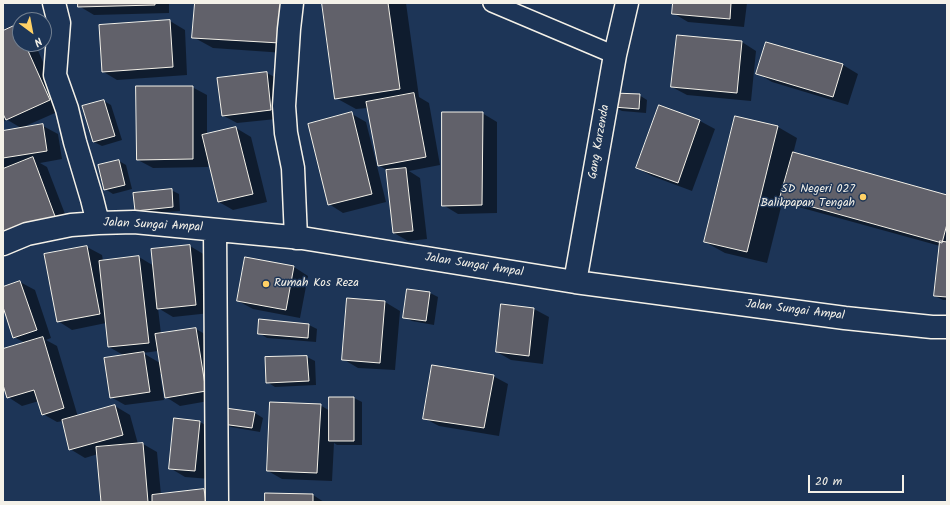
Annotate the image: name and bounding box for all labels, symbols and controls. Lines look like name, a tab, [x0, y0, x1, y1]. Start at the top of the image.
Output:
north arrow	[12, 12, 52, 52]
text: N	[30, 32, 46, 51]
street label: Gang Karzenda	[586, 104, 614, 180]
place label: SD Negeri 027 Balikpapan Tengah	[760, 183, 855, 211]
marker: SD Negeri 027 Balikpapan Tengah	[858, 192, 868, 202]
street label: Jalan Sungai Ampal	[103, 216, 203, 236]
street label: Jalan Sungai Ampal	[424, 251, 524, 281]
place label: Rumah Kos Reza	[274, 277, 359, 291]
marker: Rumah Kos Reza	[261, 279, 271, 289]
street label: Jalan Sungai Ampal	[745, 298, 845, 324]
scale bar	[810, 467, 906, 493]
text: 20 m	[815, 472, 842, 491]

